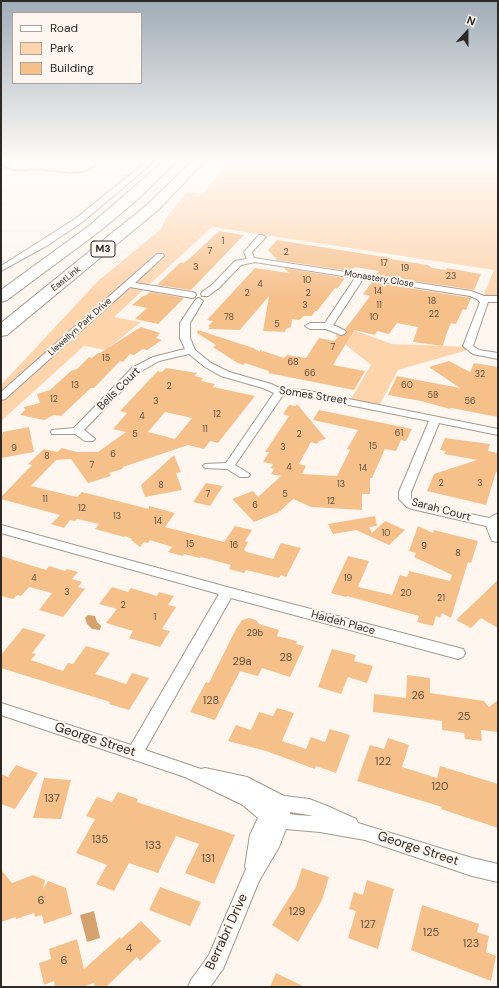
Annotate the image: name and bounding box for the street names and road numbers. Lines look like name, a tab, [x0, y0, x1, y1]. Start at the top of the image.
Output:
road number: M3	[91, 241, 115, 257]
street label: EastLink	[49, 264, 83, 294]
street label: Monastery Close	[344, 268, 414, 290]
street label: Llewellyn Park Drive	[46, 296, 114, 358]
street label: Bells Court	[95, 365, 143, 413]
street label: Somes Street	[278, 384, 348, 408]
street label: Sarah Court	[410, 496, 472, 524]
street label: Haideh Place	[309, 608, 377, 638]
street label: George Street	[53, 720, 137, 760]
street label: George Street	[376, 829, 460, 869]
street label: Berrabri Drive	[203, 891, 251, 973]

